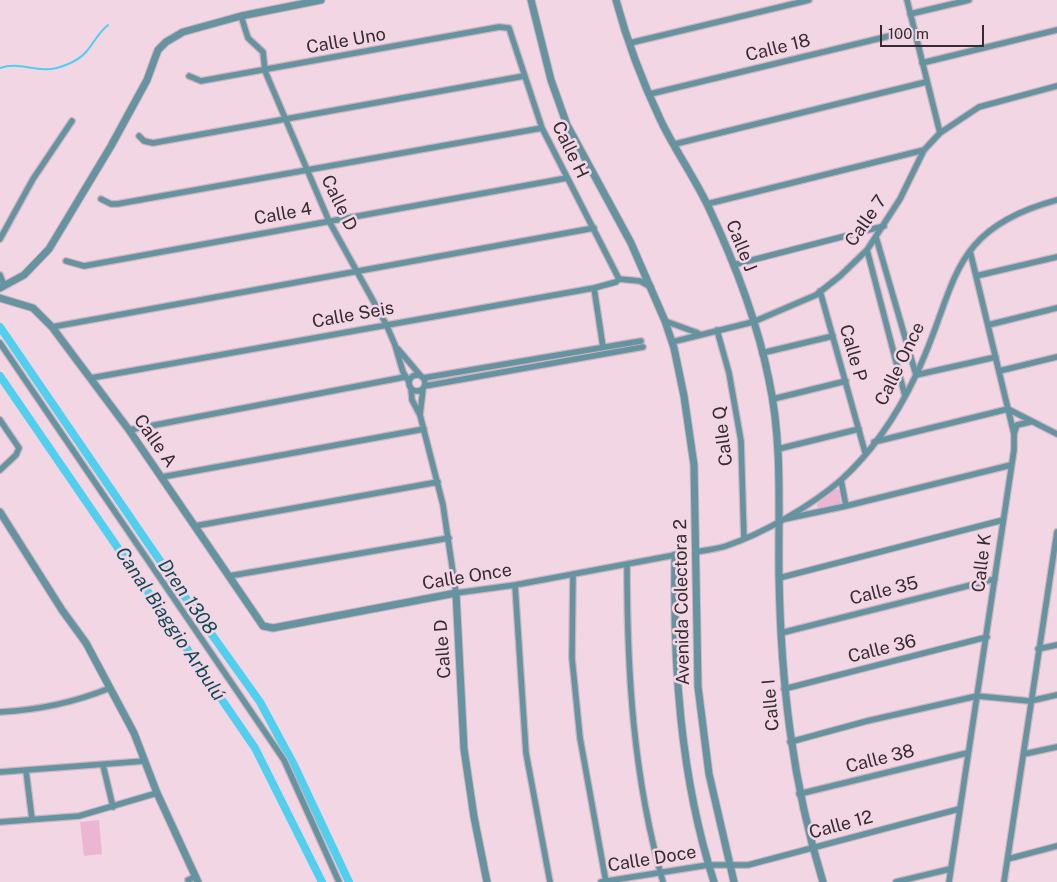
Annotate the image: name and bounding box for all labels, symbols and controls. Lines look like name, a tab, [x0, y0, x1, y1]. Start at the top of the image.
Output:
scale bar	[882, 15, 986, 47]
street label: Calle Uno	[305, 23, 387, 59]
text: 100 m	[888, 25, 929, 42]
street label: Calle 18	[743, 30, 813, 66]
street label: Calle H	[547, 118, 593, 182]
street label: Calle D	[316, 172, 362, 234]
street label: Calle 7	[841, 191, 891, 251]
street label: Calle 4	[252, 198, 314, 230]
street label: Calle J	[721, 217, 761, 275]
street label: Calle Seis	[310, 297, 396, 333]
street label: Calle Once	[870, 319, 930, 409]
street label: Calle P	[835, 322, 871, 384]
street label: Calle Q	[709, 405, 737, 467]
street label: Calle A	[129, 410, 181, 472]
street label: Avenida Colectora 2	[670, 519, 694, 685]
street label: Calle K	[968, 532, 996, 594]
water label: Canal Biaggio Arbulú	[110, 543, 230, 705]
water label: Dren 1308	[153, 555, 221, 639]
street label: Calle Once	[421, 559, 513, 595]
street label: Calle 35	[848, 572, 920, 610]
street label: Calle D	[430, 619, 456, 679]
street label: Calle 36	[846, 630, 918, 668]
street label: Calle I	[758, 678, 784, 732]
street label: Calle 38	[843, 740, 917, 778]
street label: Calle 12	[807, 806, 875, 844]
street label: Calle Doce	[606, 841, 698, 877]

